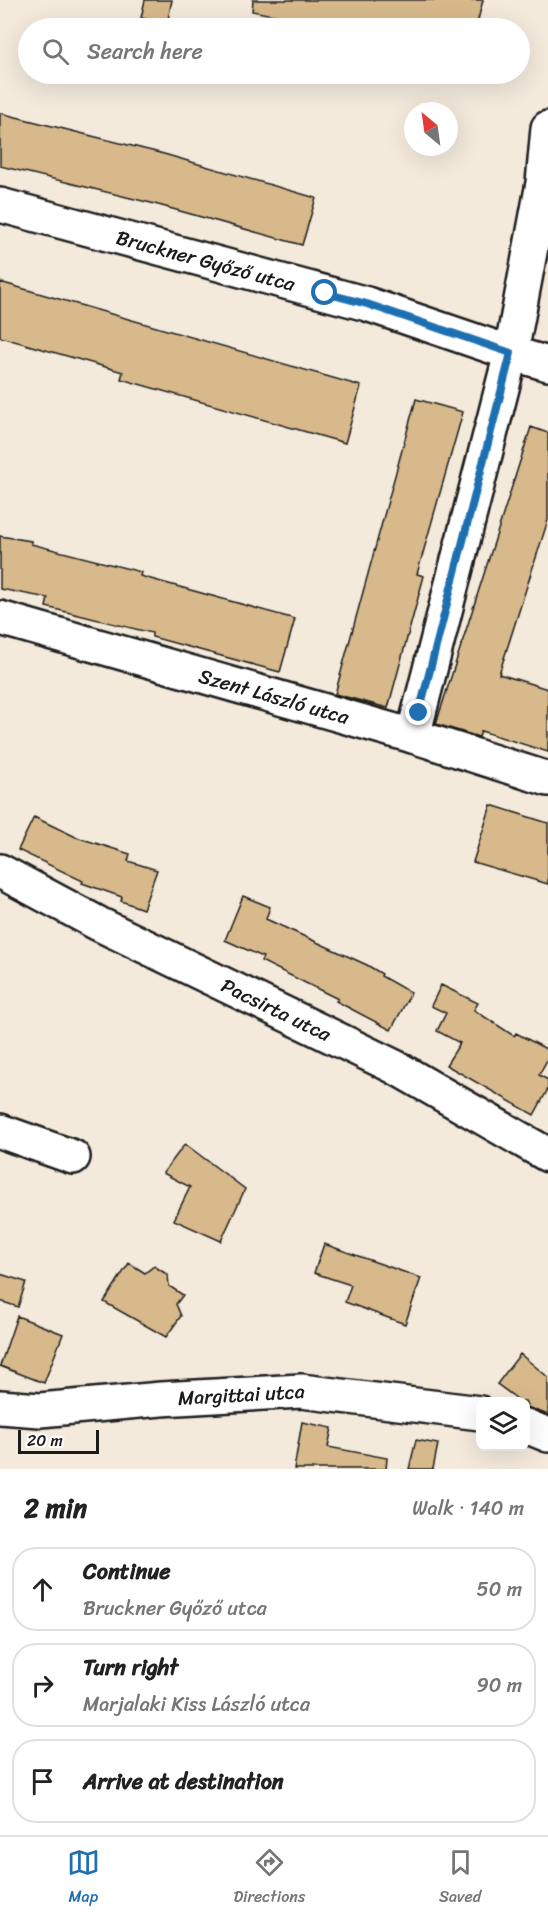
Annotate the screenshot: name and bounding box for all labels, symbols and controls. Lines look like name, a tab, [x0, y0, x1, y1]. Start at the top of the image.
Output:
search box	[18, 18, 530, 84]
text: Search here	[87, 32, 203, 71]
icon: search	[39, 35, 72, 68]
north arrow	[404, 102, 458, 156]
street label: Bruckner Győző utca	[112, 220, 300, 302]
route start	[311, 279, 337, 305]
street label: Szent László utca	[195, 658, 354, 735]
route end	[405, 699, 431, 725]
street label: Pacsirta utca	[215, 968, 338, 1052]
street label: Margittai utca	[177, 1373, 306, 1416]
map controls	[476, 1397, 530, 1451]
button: layers	[476, 1397, 530, 1451]
text: 20 m	[27, 1426, 63, 1455]
scale bar	[18, 1427, 99, 1454]
text: 2 min	[24, 1485, 87, 1531]
text: Walk · 140 m	[412, 1491, 524, 1526]
text: Continue	[83, 1552, 171, 1591]
text: 50 m	[477, 1572, 522, 1607]
icon: ahead	[26, 1573, 59, 1606]
text: Bruckner Győző utca	[83, 1591, 267, 1626]
text: Turn right	[83, 1648, 178, 1687]
text: 90 m	[477, 1668, 522, 1703]
icon: right	[26, 1669, 59, 1702]
text: Marjalaki Kiss László utca	[83, 1687, 310, 1722]
text: Arrive at destination	[83, 1762, 284, 1801]
icon: arrive	[26, 1765, 59, 1798]
tab: Map	[67, 1846, 100, 1911]
tab: Directions	[234, 1846, 305, 1911]
tab: Saved	[439, 1846, 481, 1911]

